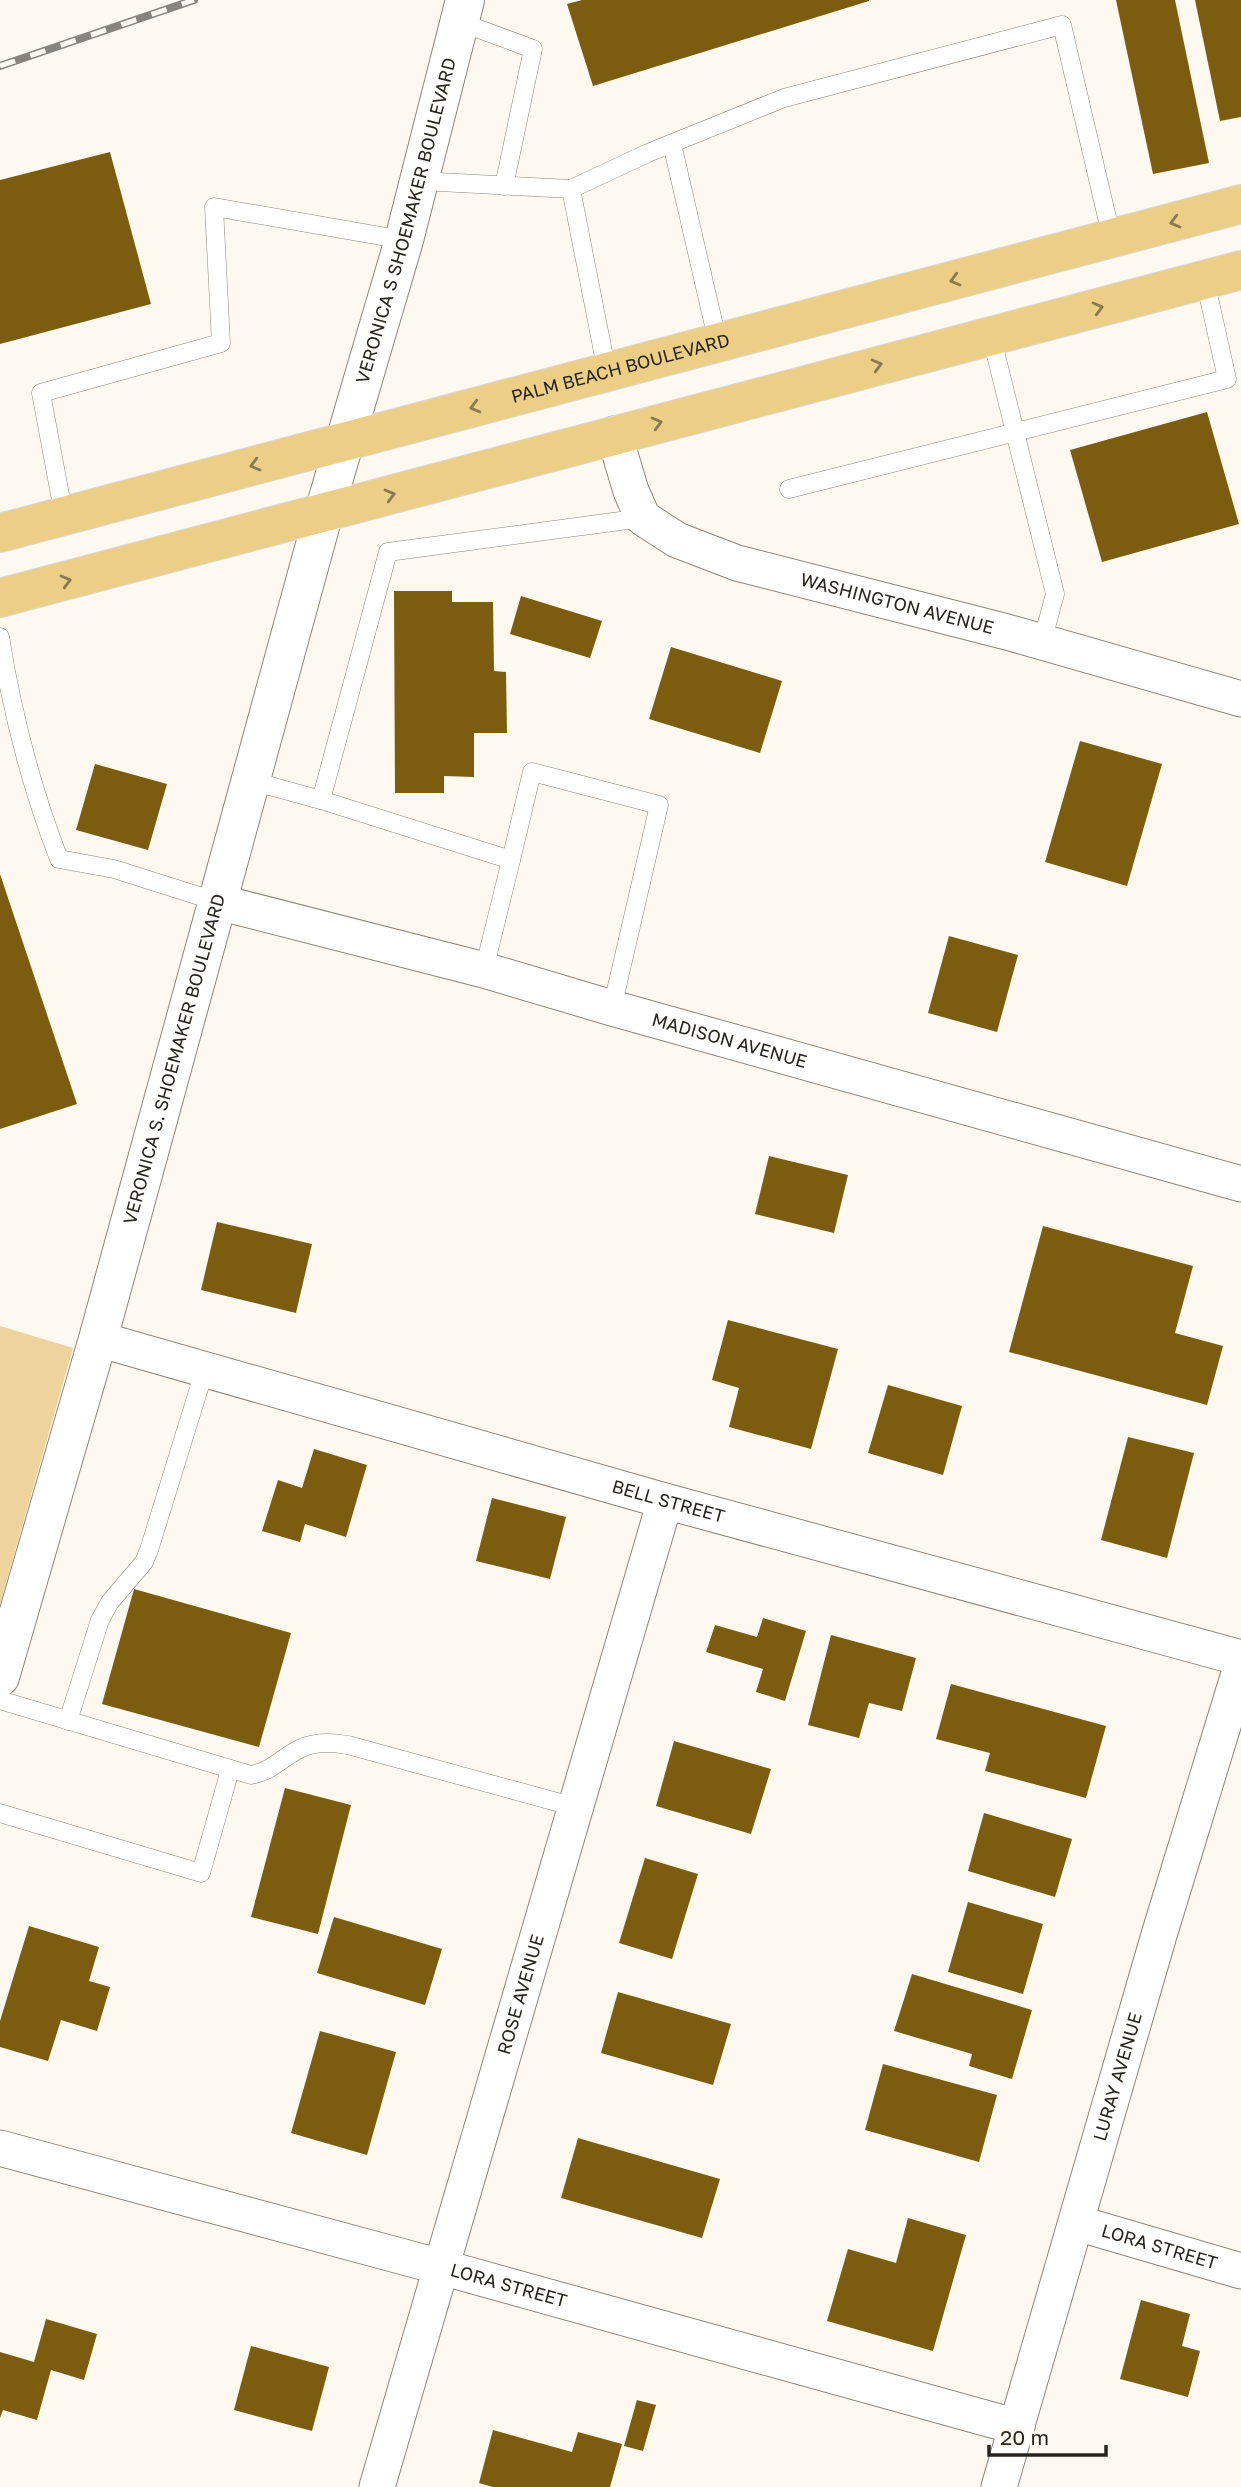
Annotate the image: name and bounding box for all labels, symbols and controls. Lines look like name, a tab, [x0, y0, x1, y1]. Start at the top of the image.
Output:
street label: VERONICA S SHOEMAKER BOULEVARD	[350, 55, 460, 386]
one-way arrow	[1169, 214, 1181, 228]
one-way arrow	[949, 272, 961, 286]
one-way arrow	[1091, 302, 1103, 316]
street label: PALM BEACH BOULEVARD	[509, 328, 732, 407]
one-way arrow	[871, 359, 883, 373]
one-way arrow	[469, 399, 481, 413]
one-way arrow	[651, 417, 663, 431]
one-way arrow	[249, 457, 261, 471]
one-way arrow	[384, 489, 396, 503]
street label: WASHINGTON AVENUE	[798, 568, 996, 638]
one-way arrow	[60, 575, 72, 589]
street label: VERONICA S. SHOEMAKER BOULEVARD	[118, 891, 229, 1227]
street label: MADISON AVENUE	[650, 1008, 810, 1072]
street label: BELL STREET	[610, 1474, 727, 1527]
street label: ROSE AVENUE	[492, 1932, 548, 2057]
street label: LURAY AVENUE	[1088, 2010, 1146, 2143]
street label: LORA STREET	[1099, 2219, 1220, 2274]
street label: LORA STREET	[448, 2258, 570, 2311]
scale bar	[989, 2414, 1106, 2458]
text: 20 m	[1000, 2424, 1049, 2450]

